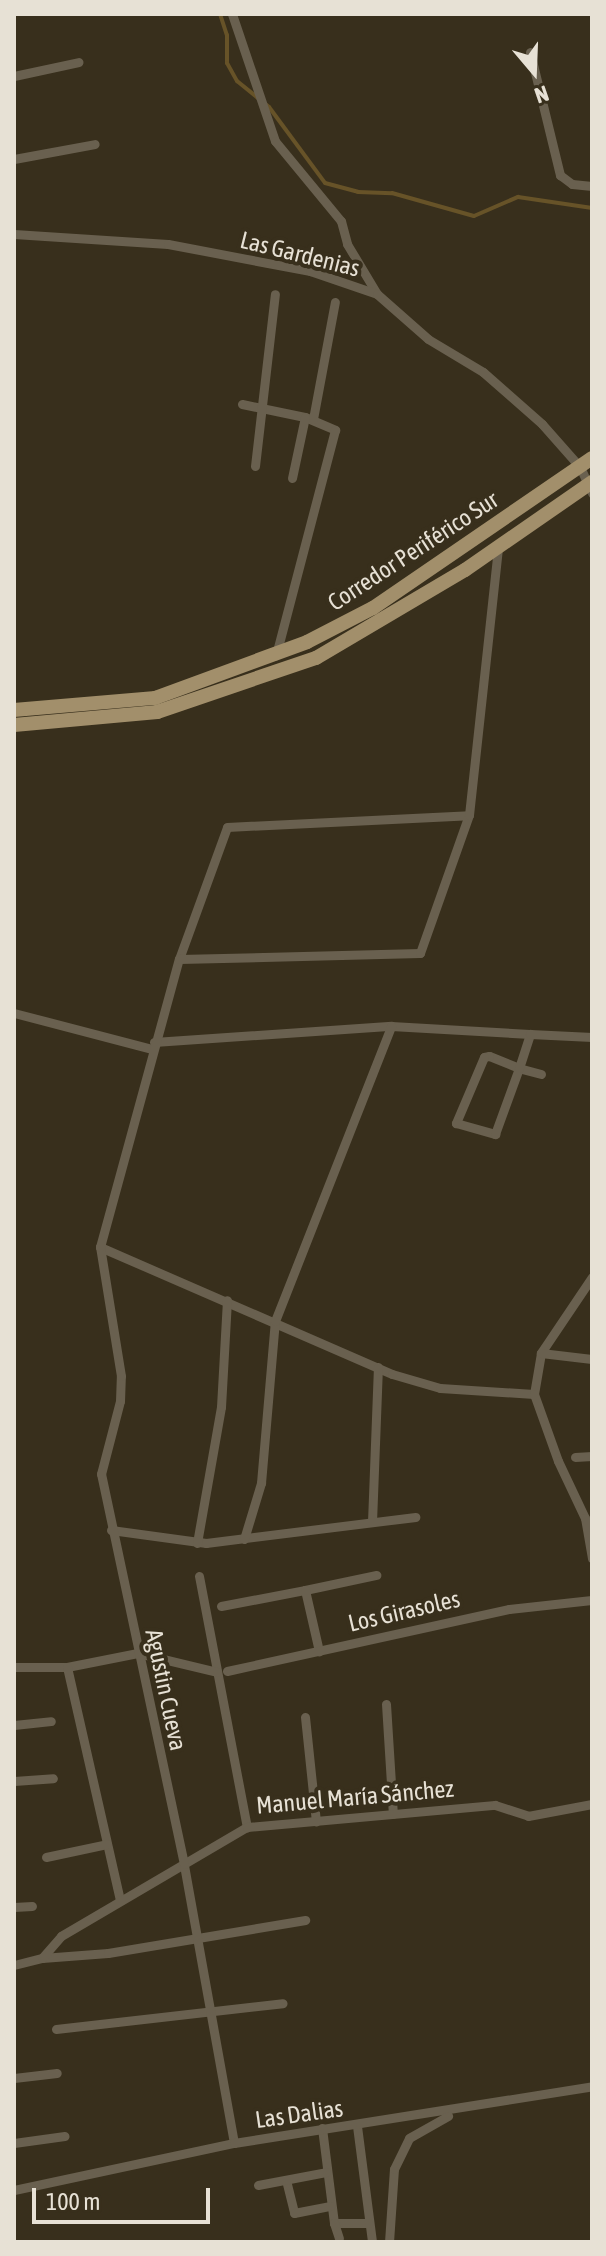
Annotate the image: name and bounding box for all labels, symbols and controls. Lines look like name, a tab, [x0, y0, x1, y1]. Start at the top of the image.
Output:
north arrow	[494, 32, 574, 112]
text: N	[531, 80, 552, 109]
street label: Las Gardenias	[237, 225, 363, 283]
street label: Corredor Periférico Sur	[322, 485, 504, 617]
street label: Los Girasoles	[345, 1584, 463, 1638]
street label: Agustin Cueva	[139, 1627, 193, 1753]
street label: Manuel María Sánchez	[255, 1774, 455, 1820]
street label: Las Dalias	[253, 2094, 345, 2134]
scale bar	[36, 2172, 214, 2222]
text: 100 m	[46, 2188, 100, 2215]

